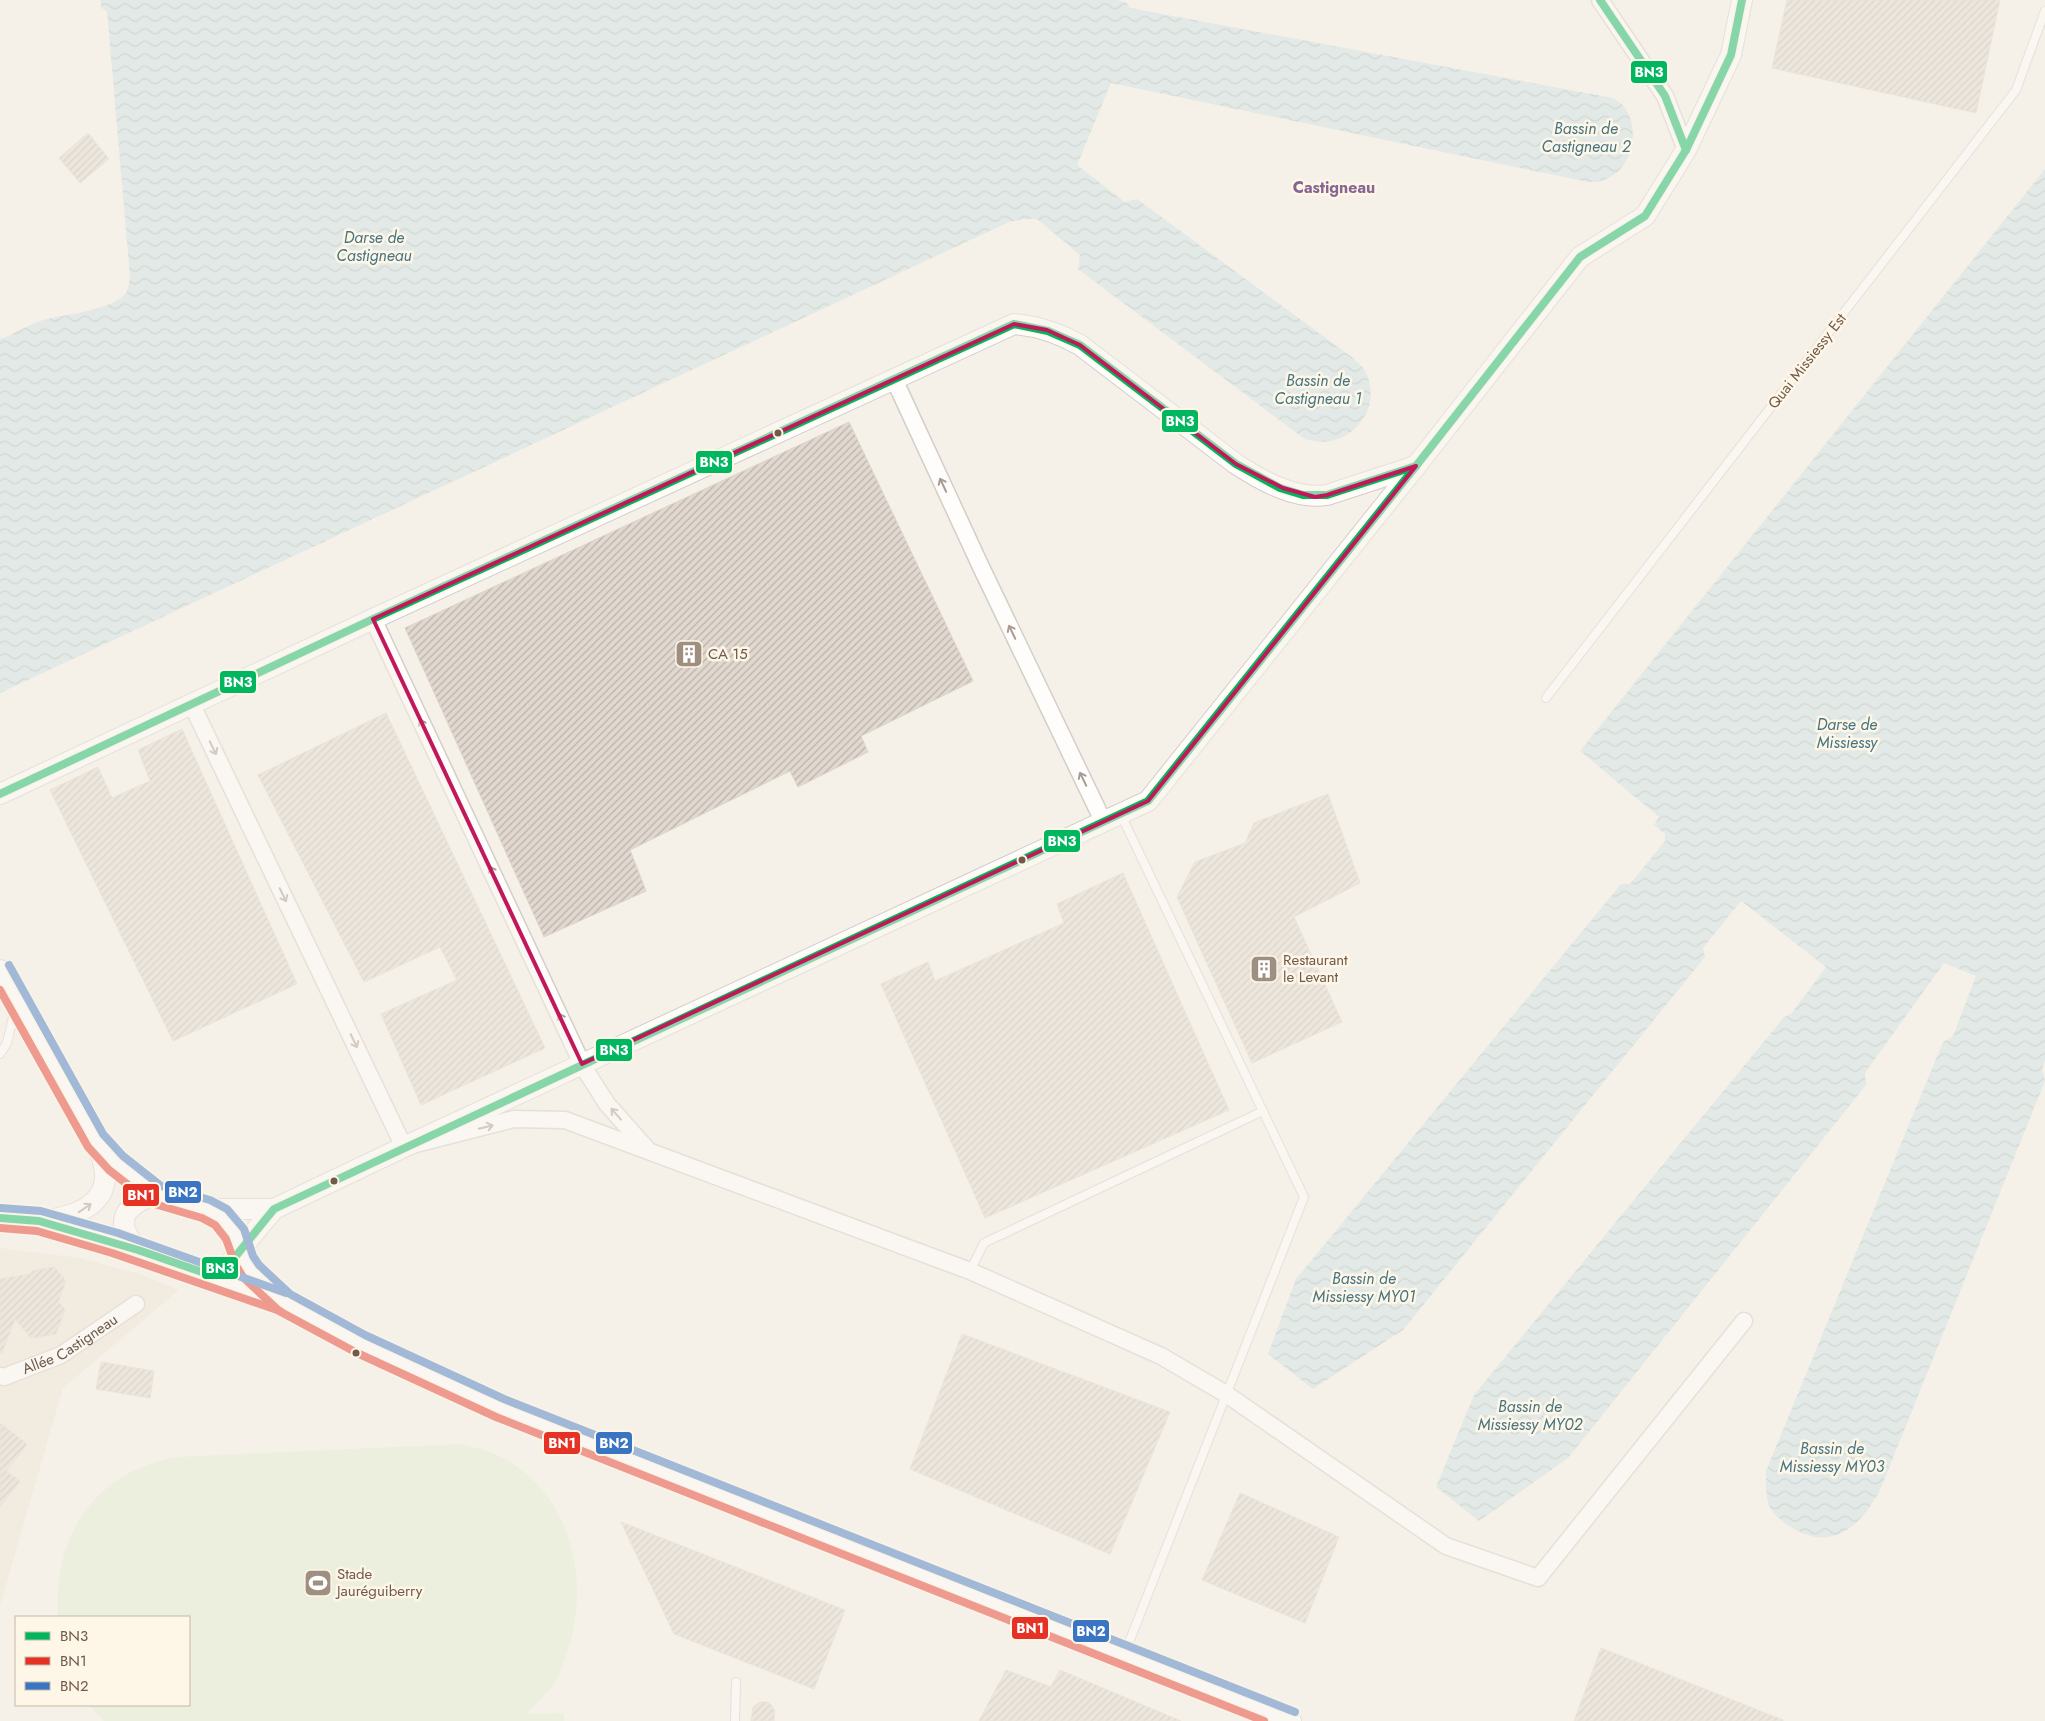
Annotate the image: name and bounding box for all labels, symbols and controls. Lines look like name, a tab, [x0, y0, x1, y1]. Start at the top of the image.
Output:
line badge: BN3	[1630, 60, 1668, 84]
text: BN3	[1634, 62, 1664, 82]
water label: Bassin de Castigneau 2	[1541, 117, 1632, 158]
district label: Castigneau	[1293, 176, 1375, 199]
water label: Darse de Castigneau	[336, 226, 412, 267]
street label: Quai Missiessy Est	[1763, 308, 1852, 414]
water label: Bassin de Castigneau 1	[1274, 369, 1362, 410]
line badge: BN3	[1161, 409, 1199, 433]
text: BN3	[1165, 411, 1195, 431]
unlabelled marker	[773, 428, 783, 438]
line badge: BN3	[695, 450, 733, 474]
text: BN3	[699, 452, 729, 472]
one-way arrow	[938, 478, 948, 493]
one-way arrow	[1007, 625, 1017, 640]
building icon: CA 15	[674, 639, 704, 669]
place label: CA 15	[708, 643, 748, 665]
line badge: BN3	[219, 670, 257, 694]
text: BN3	[223, 672, 253, 692]
water label: Darse de Missiessy	[1817, 713, 1878, 754]
one-way arrow	[418, 719, 428, 734]
one-way arrow	[208, 741, 218, 756]
one-way arrow	[1078, 772, 1087, 787]
line badge: BN3	[1043, 829, 1081, 853]
text: BN3	[1047, 831, 1077, 851]
unlabelled marker	[1017, 855, 1027, 865]
one-way arrow	[487, 866, 497, 881]
one-way arrow	[279, 887, 288, 902]
place label: Restaurant le Levant	[1283, 949, 1348, 988]
building icon: Restaurant le Levant	[1249, 954, 1279, 984]
one-way arrow	[556, 1013, 566, 1028]
one-way arrow	[349, 1033, 359, 1048]
line badge: BN3	[595, 1038, 633, 1062]
text: BN3	[599, 1040, 629, 1060]
one-way arrow	[610, 1108, 622, 1121]
one-way arrow	[477, 1121, 493, 1131]
unlabelled marker	[329, 1176, 339, 1186]
line badge: BN2	[164, 1180, 202, 1204]
text: BN2	[168, 1182, 198, 1202]
line badge: BN1	[122, 1183, 160, 1207]
text: BN1	[127, 1185, 155, 1205]
one-way arrow	[78, 1203, 92, 1213]
line badge: BN3	[201, 1256, 239, 1280]
text: BN3	[205, 1258, 235, 1278]
water label: Bassin de Missiessy MY01	[1313, 1267, 1415, 1308]
street label: Allée Castigneau	[19, 1309, 122, 1380]
unlabelled marker	[351, 1348, 361, 1358]
water label: Bassin de Missiessy MY02	[1478, 1395, 1583, 1436]
line badge: BN1	[543, 1431, 581, 1455]
line badge: BN2	[595, 1431, 633, 1455]
text: BN1	[548, 1433, 576, 1453]
text: BN2	[599, 1433, 629, 1453]
water label: Bassin de Missiessy MY03	[1780, 1437, 1885, 1478]
place label: Stade Jauréguiberry	[335, 1563, 423, 1602]
sports icon: Stade Jauréguiberry	[303, 1568, 333, 1598]
legend	[15, 1616, 190, 1706]
line badge: BN1	[1011, 1616, 1049, 1640]
text: BN1	[1016, 1618, 1044, 1638]
line badge: BN2	[1072, 1619, 1110, 1643]
text: BN2	[1076, 1621, 1106, 1641]
text: BN3	[60, 1625, 88, 1647]
text: BN1	[60, 1650, 87, 1672]
text: BN2	[60, 1675, 89, 1697]

